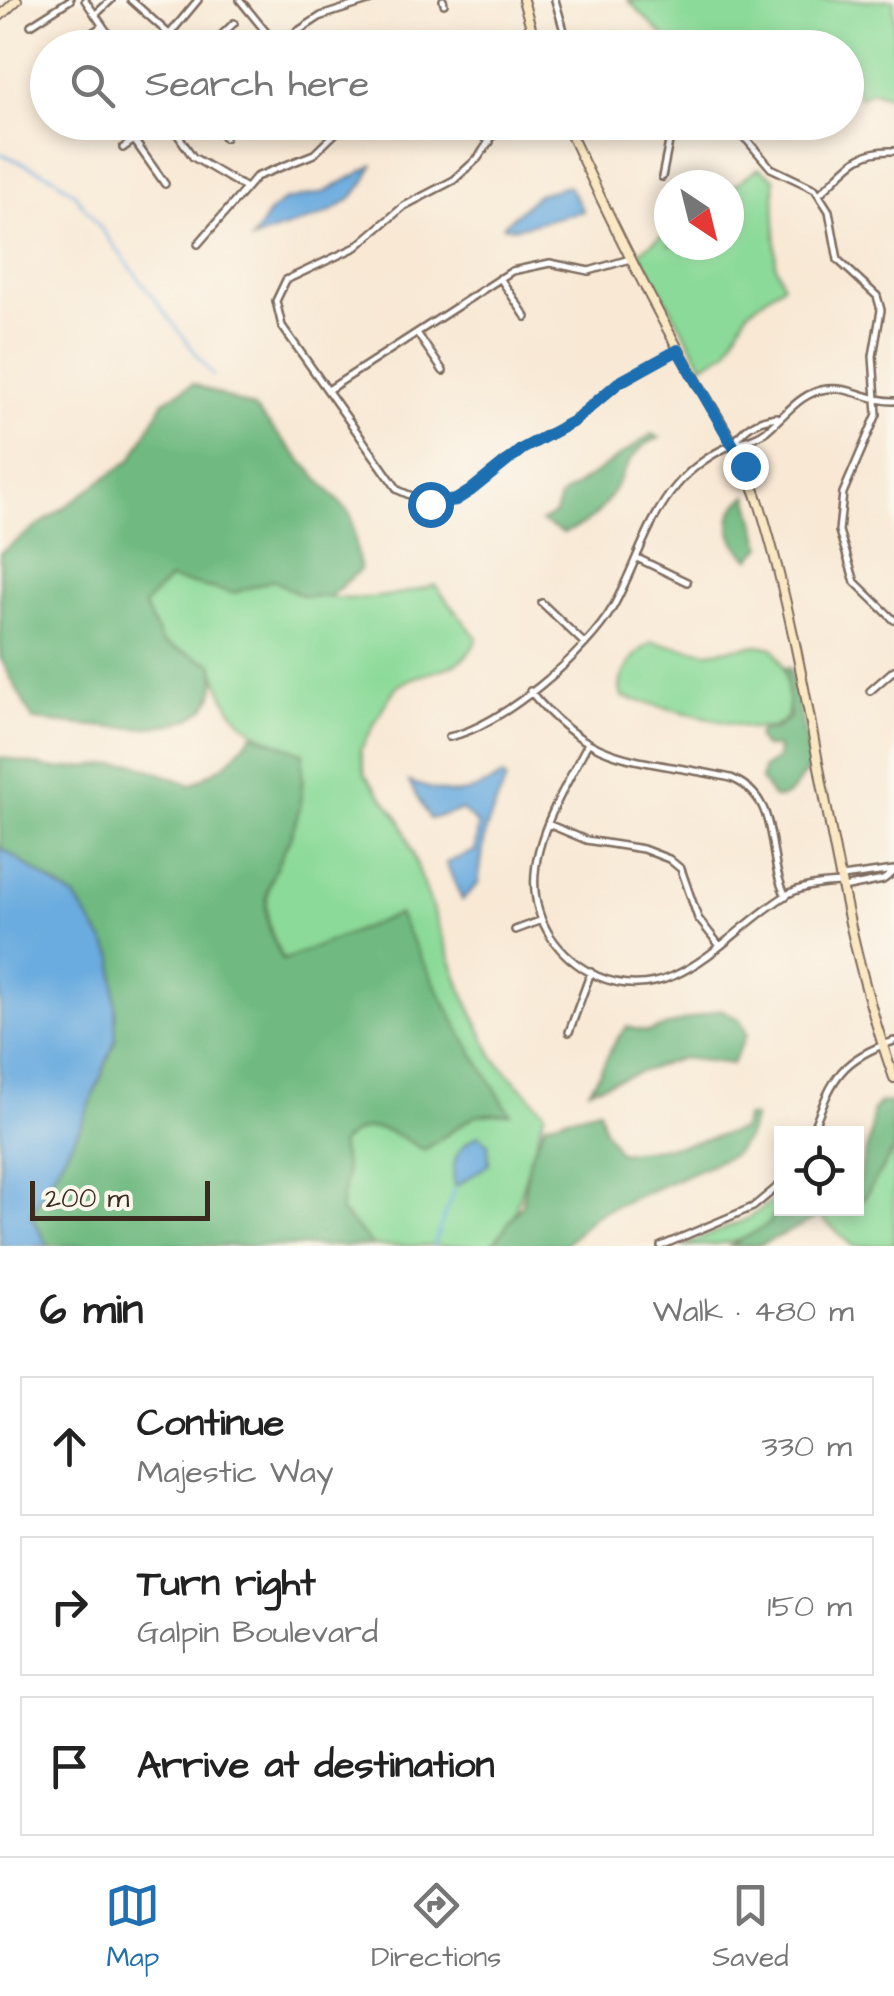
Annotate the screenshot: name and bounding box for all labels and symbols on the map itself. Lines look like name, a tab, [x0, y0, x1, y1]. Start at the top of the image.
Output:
north arrow	[654, 170, 744, 260]
route end	[723, 444, 769, 490]
route start	[408, 482, 454, 528]
scale bar	[30, 1176, 210, 1220]

